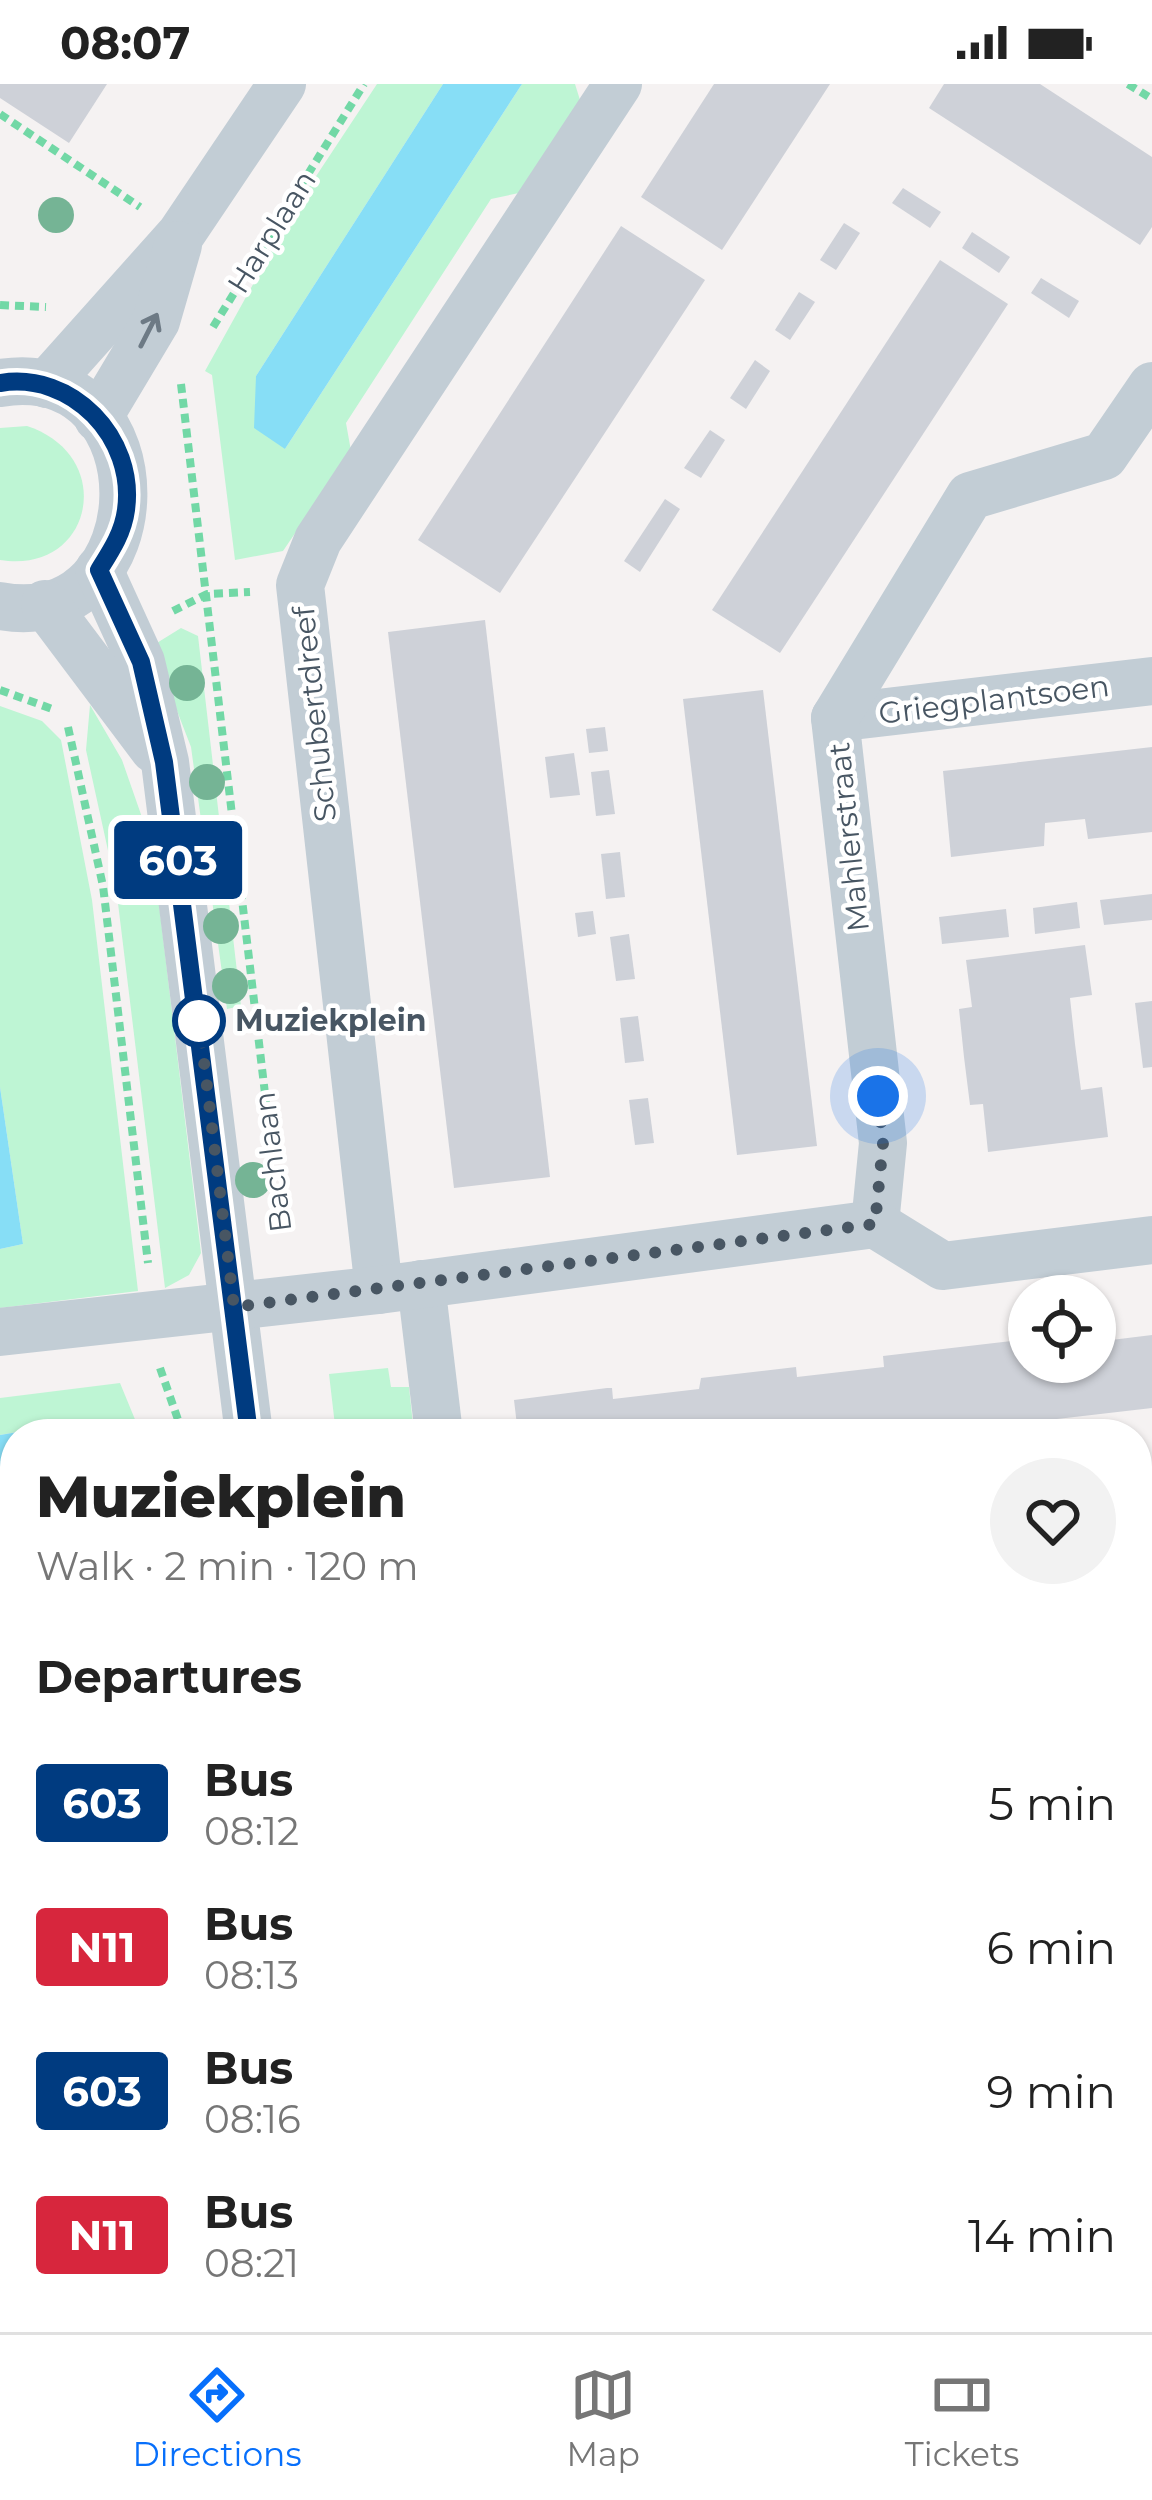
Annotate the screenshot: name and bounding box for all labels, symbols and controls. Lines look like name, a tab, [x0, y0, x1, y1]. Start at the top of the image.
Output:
text: 08:07	[60, 15, 190, 70]
street label: Harplaan	[219, 163, 324, 300]
one-way arrow	[139, 313, 161, 349]
street label: Schubertdreef	[285, 603, 344, 824]
street label: Griegplantsoen	[876, 667, 1111, 732]
street label: Mahlerstraat	[820, 741, 877, 933]
line badge: 603	[109, 821, 247, 899]
text: 603	[138, 834, 218, 886]
marker: Muziekplein	[174, 996, 224, 1046]
place label: Muziekplein	[235, 1002, 426, 1039]
your location	[848, 1066, 908, 1126]
street label: Bachlaan	[246, 1090, 299, 1234]
map controls	[1008, 1275, 1116, 1383]
button: locate	[1008, 1275, 1116, 1383]
button: heart	[990, 1458, 1116, 1584]
text: Muziekplein	[36, 1462, 406, 1531]
text: Walk · 2 min · 120 m	[36, 1542, 419, 1590]
text: Departures	[36, 1649, 302, 1704]
text: Bus	[204, 1752, 293, 1807]
text: 5 min	[988, 1776, 1116, 1831]
text: 603	[62, 1777, 142, 1829]
text: 08:12	[204, 1807, 299, 1855]
text: Bus	[204, 1896, 293, 1951]
text: 6 min	[987, 1920, 1116, 1975]
text: N11	[69, 1921, 135, 1973]
text: 08:13	[204, 1951, 299, 1999]
text: Bus	[204, 2040, 293, 2095]
text: 9 min	[987, 2064, 1116, 2119]
text: 603	[62, 2065, 142, 2117]
text: 08:16	[204, 2095, 301, 2143]
text: Bus	[204, 2184, 293, 2239]
text: 14 min	[968, 2208, 1116, 2263]
text: N11	[69, 2209, 135, 2261]
text: 08:21	[204, 2239, 299, 2287]
tab: Directions	[132, 2362, 302, 2474]
tab: Map	[567, 2362, 640, 2474]
tab: Tickets	[905, 2362, 1019, 2474]

